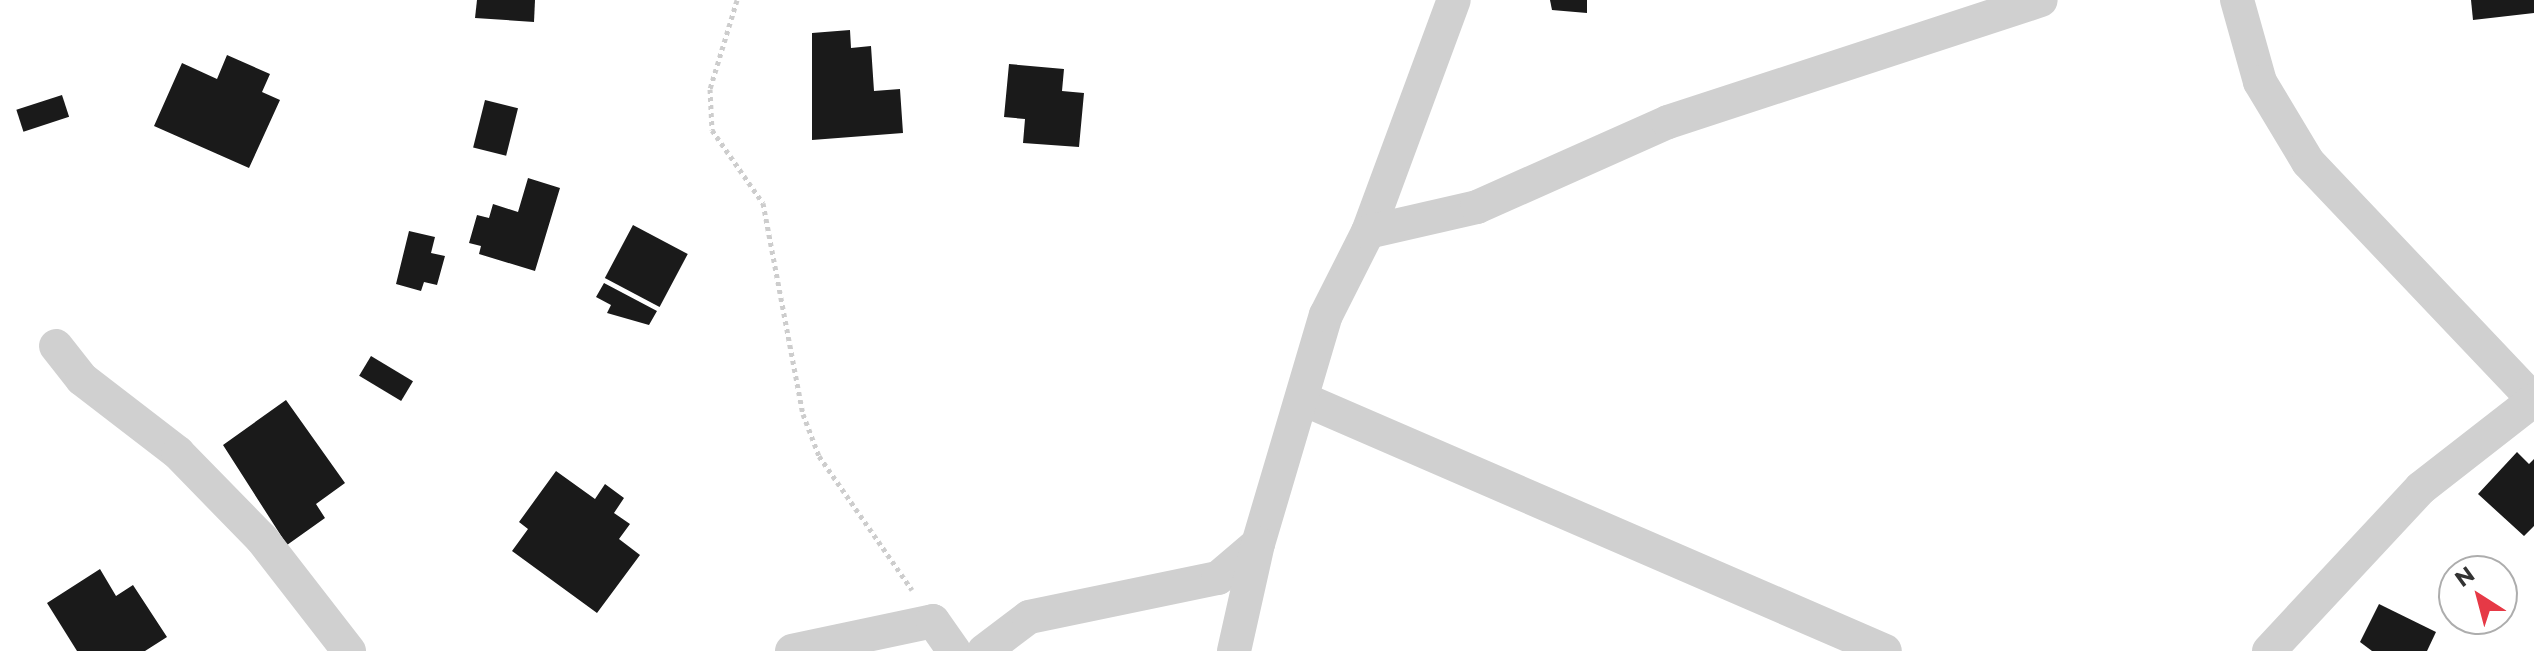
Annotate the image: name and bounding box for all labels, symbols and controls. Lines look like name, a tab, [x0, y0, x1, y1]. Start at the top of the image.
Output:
north arrow	[2438, 555, 2518, 635]
text: N	[2450, 561, 2480, 593]

